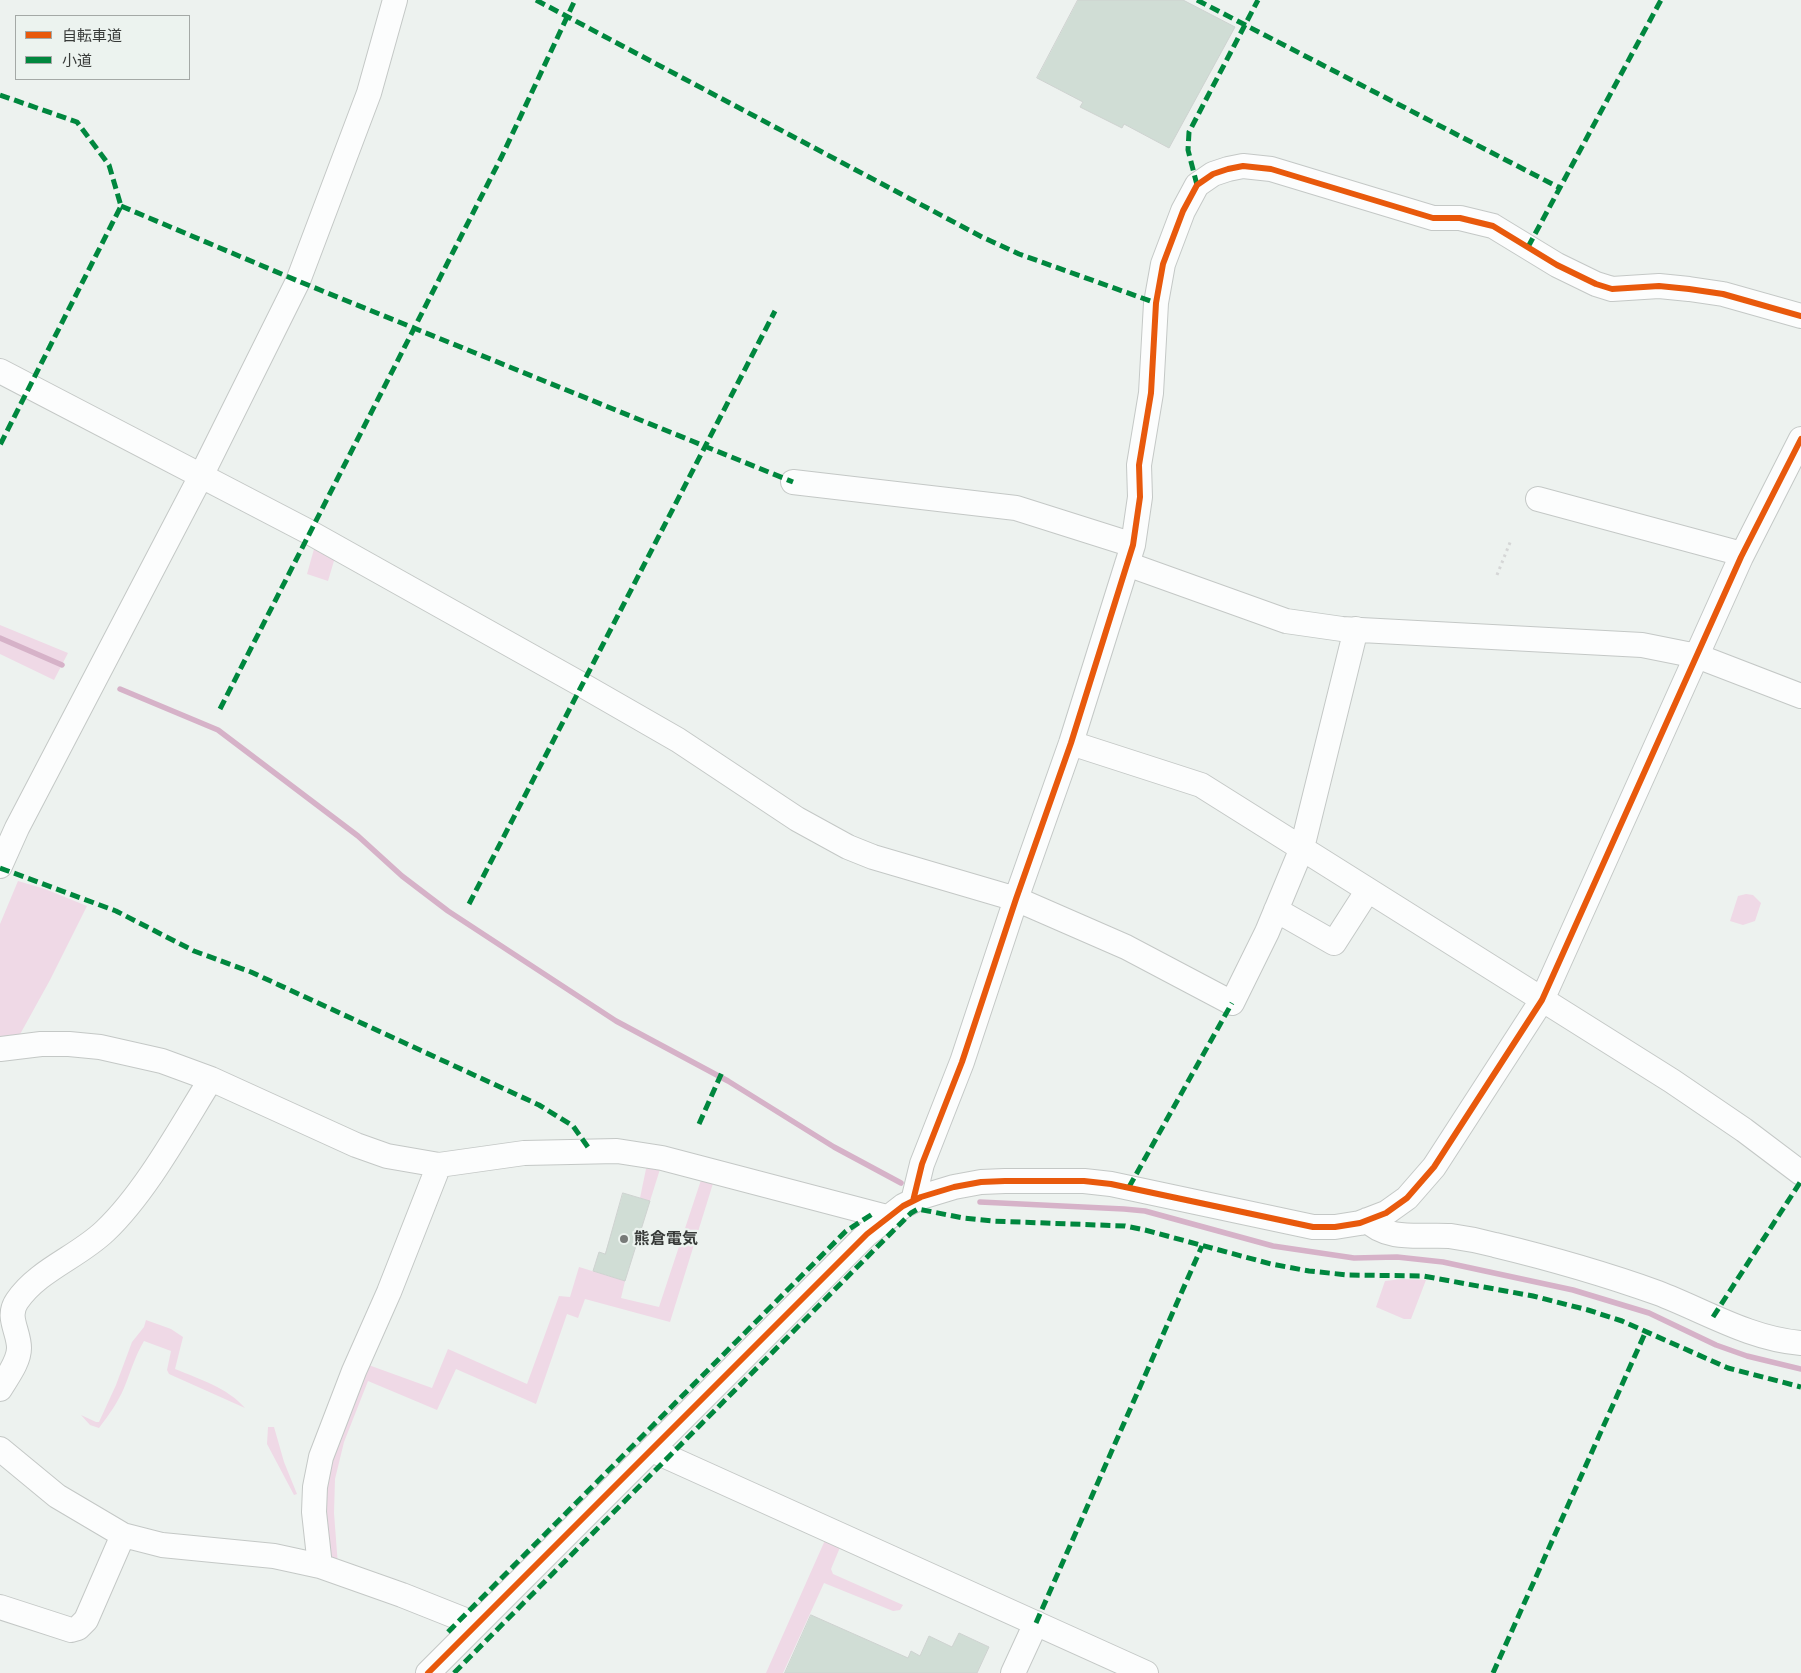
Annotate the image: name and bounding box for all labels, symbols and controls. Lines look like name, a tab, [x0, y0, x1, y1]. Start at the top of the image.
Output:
legend	[15, 15, 190, 80]
text: 自転車道	[62, 26, 122, 45]
text: 小道	[62, 51, 92, 70]
place label: 熊倉電気	[634, 1229, 698, 1249]
marker: 熊倉電気	[618, 1233, 630, 1245]

